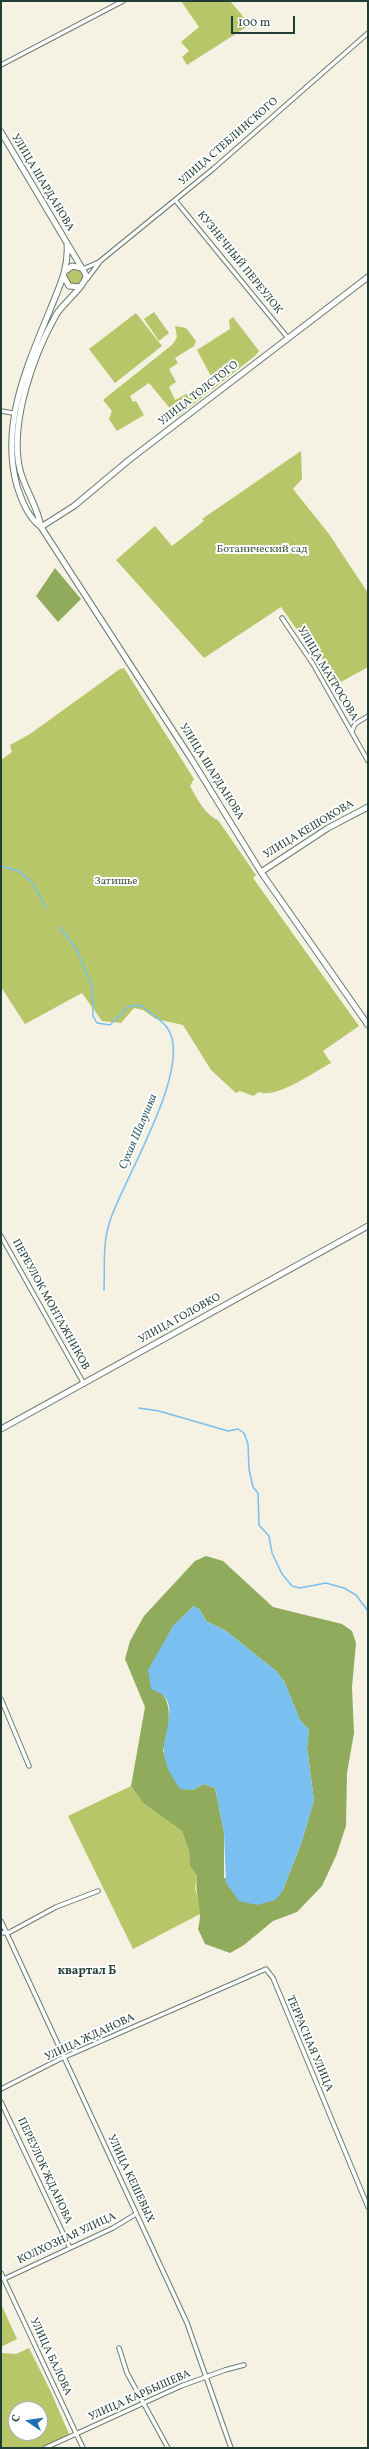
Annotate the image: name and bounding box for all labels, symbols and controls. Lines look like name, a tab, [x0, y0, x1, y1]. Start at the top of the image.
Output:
scale bar	[233, 8, 297, 34]
text: 100 m	[238, 15, 270, 31]
street label: УЛИЦА СТЕБЛИНСКОГО	[177, 95, 281, 189]
street label: УЛИЦА ШАРДАНОВА	[8, 132, 76, 234]
street label: КУЗНЕЧНЫЙ ПЕРЕУЛОК	[194, 209, 284, 317]
street label: УЛИЦА ТОЛСТОГО	[157, 359, 241, 429]
park label: Ботанический сад	[216, 543, 308, 557]
street label: УЛИЦА МАТРОСОВА	[294, 625, 360, 723]
street label: УЛИЦА ШАРДАНОВА	[176, 721, 246, 823]
street label: УЛИЦА КЕШОКОВА	[261, 798, 357, 862]
park label: Затишье	[94, 875, 138, 889]
water label: Сухая Шалушка	[117, 1092, 161, 1172]
street label: ПЕРЕУЛОК МОНТАЖНИКОВ	[8, 1237, 92, 1373]
street label: УЛИЦА ГОЛОВКО	[137, 1291, 223, 1347]
district label: квартал Б	[58, 1965, 116, 1979]
street label: ТЕРРАСНАЯ УЛИЦА	[283, 1994, 335, 2094]
street label: УЛИЦА ЖДАНОВА	[43, 2011, 137, 2065]
street label: ПЕРЕУЛОК ЖДАНОВА	[14, 2116, 74, 2226]
street label: УЛИЦА КЕШЕВЫХ	[104, 2133, 156, 2225]
street label: КОЛХОЗНАЯ УЛИЦА	[16, 2210, 118, 2268]
street label: УЛИЦА БАЛОВА	[26, 2316, 74, 2398]
street label: УЛИЦА КАРБЫШЕВА	[87, 2368, 193, 2424]
north arrow	[8, 2401, 48, 2441]
text: С	[9, 2413, 25, 2424]

